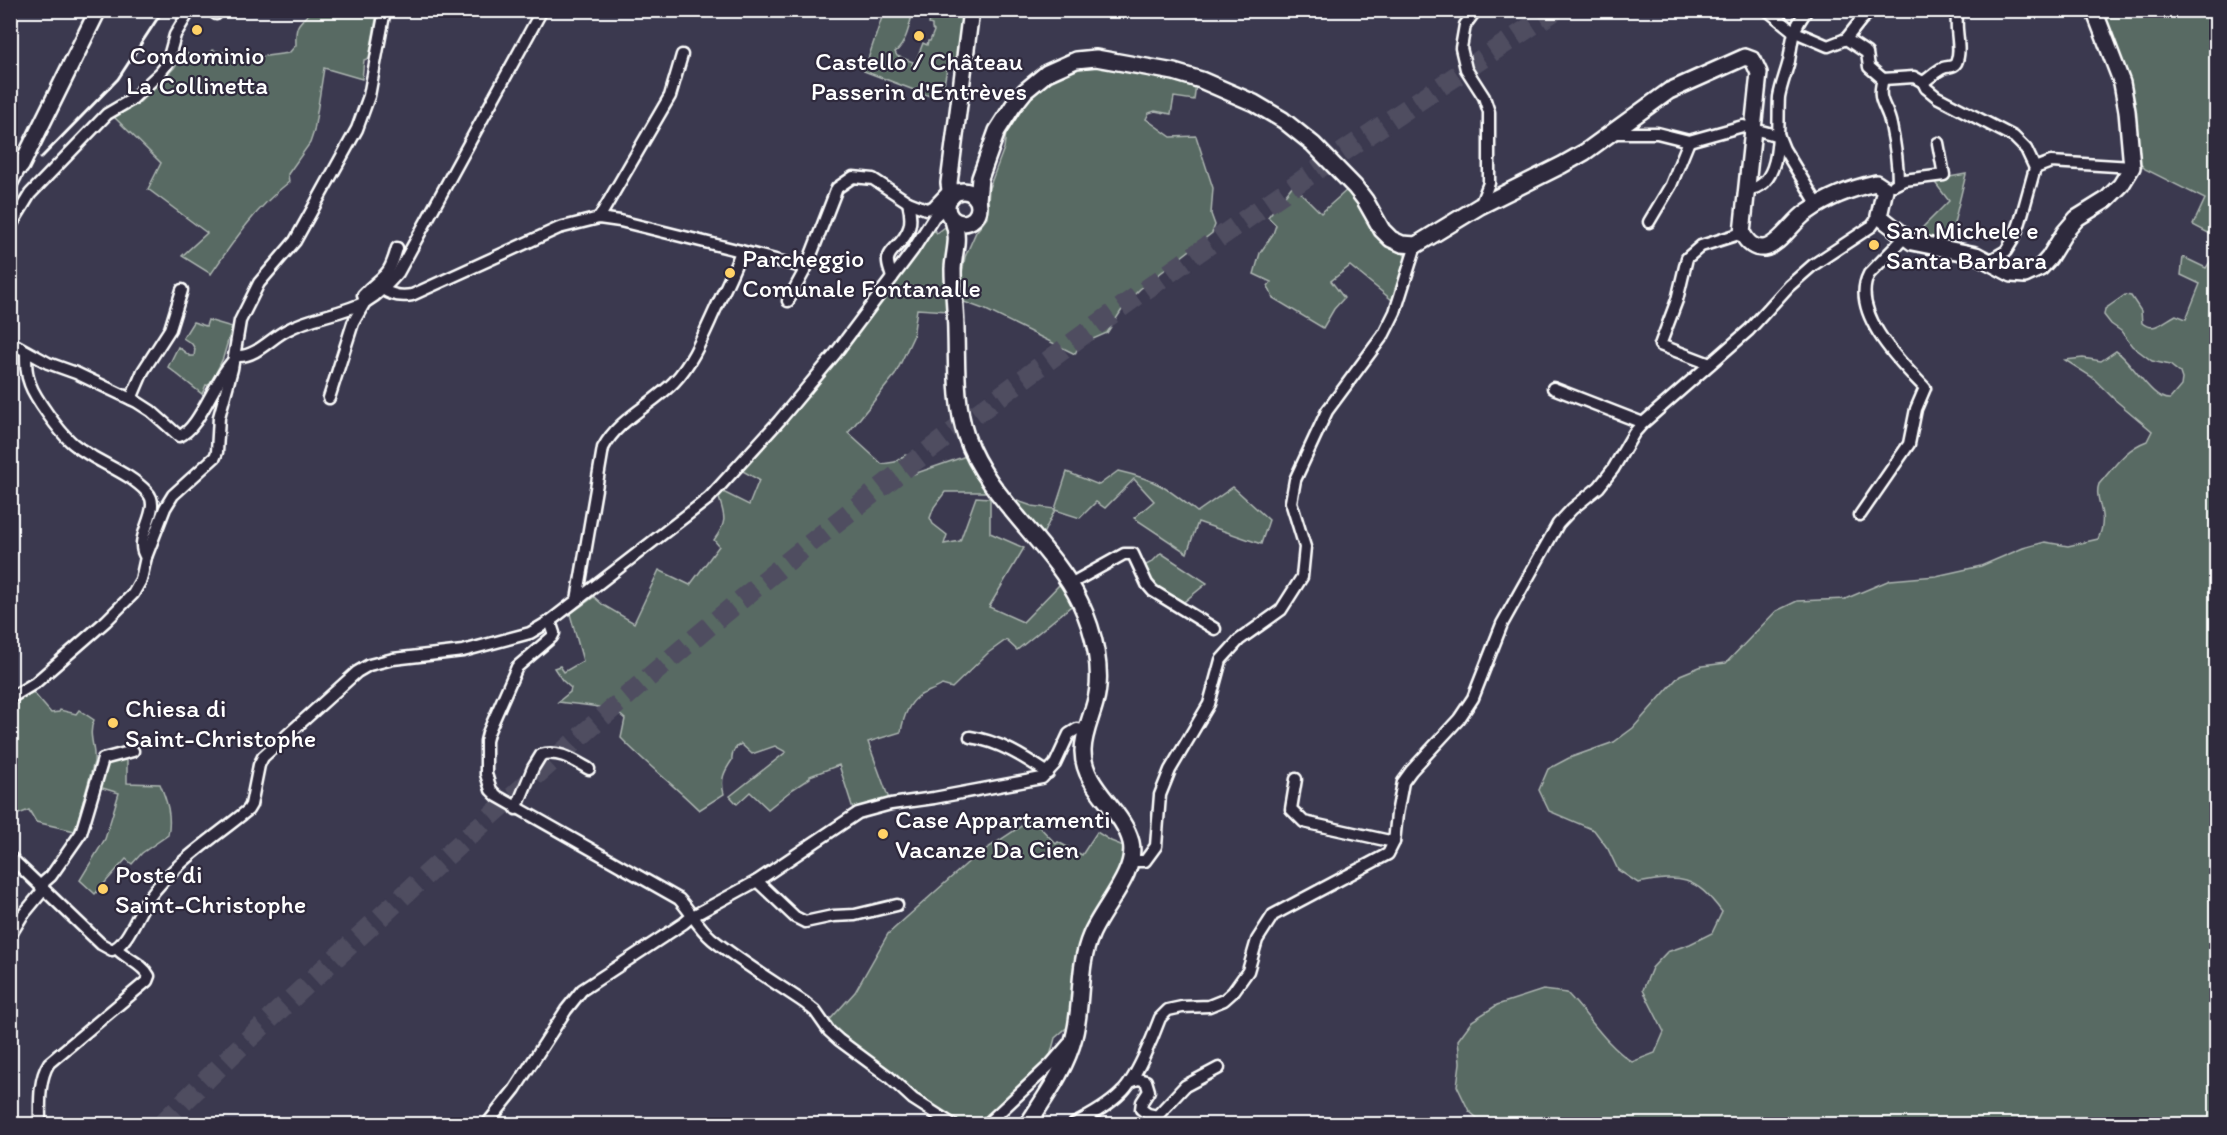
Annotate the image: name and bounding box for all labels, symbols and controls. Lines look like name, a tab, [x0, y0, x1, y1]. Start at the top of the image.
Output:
marker: Condominio La Collinetta	[190, 23, 204, 37]
marker: Castello / Château Passerin d'Entrèves	[912, 29, 926, 43]
place label: Condominio La Collinetta	[126, 39, 268, 101]
place label: Castello / Château Passerin d'Entrèves	[811, 45, 1027, 107]
place label: San Michele e Santa Barbara	[1886, 214, 2047, 276]
marker: San Michele e Santa Barbara	[1867, 238, 1881, 252]
place label: Parcheggio Comunale Fontanalle	[742, 242, 981, 304]
marker: Parcheggio Comunale Fontanalle	[723, 266, 737, 280]
place label: Chiesa di Saint-Christophe	[125, 692, 316, 754]
marker: Chiesa di Saint-Christophe	[106, 716, 120, 730]
place label: Case Appartamenti Vacanze Da Cien	[895, 803, 1111, 865]
marker: Case Appartamenti Vacanze Da Cien	[876, 827, 890, 841]
place label: Poste di Saint-Christophe	[115, 858, 306, 920]
marker: Poste di Saint-Christophe	[96, 882, 110, 896]

